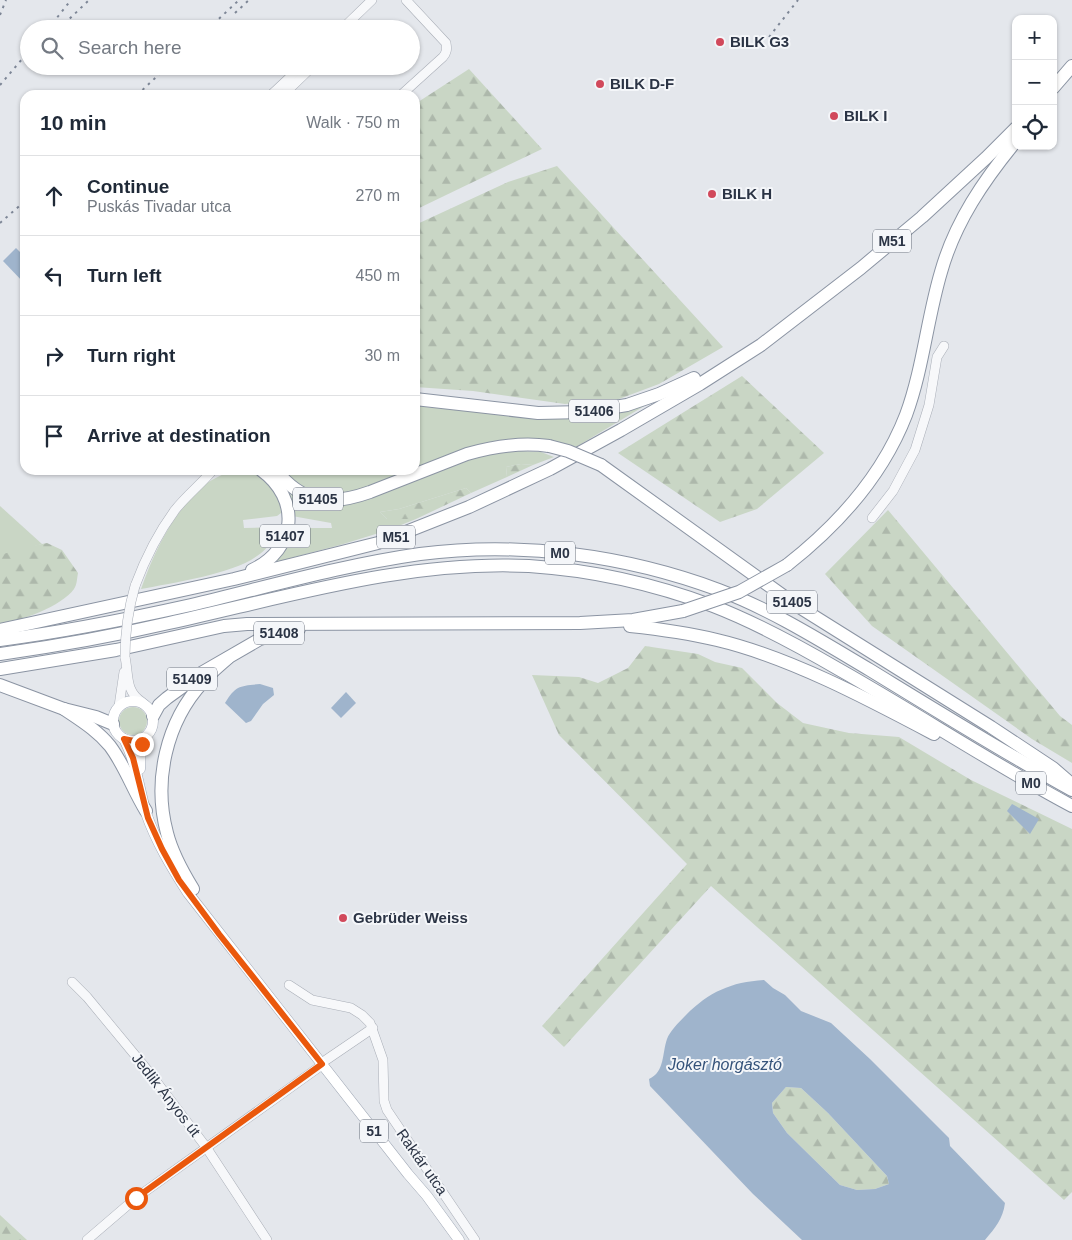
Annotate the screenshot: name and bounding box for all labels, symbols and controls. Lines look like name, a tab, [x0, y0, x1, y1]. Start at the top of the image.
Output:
map controls	[1012, 15, 1057, 150]
button: +	[1012, 15, 1057, 60]
search box	[20, 20, 420, 75]
place label: BILK G3	[730, 33, 789, 50]
icon: search	[38, 34, 66, 62]
marker: BILK G3	[714, 36, 726, 48]
text: Search here	[78, 37, 182, 58]
button: −	[1012, 60, 1057, 105]
place label: BILK D-F	[610, 75, 674, 92]
marker: BILK D-F	[594, 78, 606, 90]
button: locate	[1012, 105, 1057, 150]
place label: BILK I	[844, 107, 887, 124]
marker: BILK I	[828, 110, 840, 122]
text: 10 min	[40, 111, 107, 134]
text: Walk · 750 m	[306, 114, 400, 131]
text: Continue	[87, 176, 169, 197]
icon: ahead	[40, 182, 68, 210]
place label: BILK H	[722, 185, 772, 202]
text: 270 m	[356, 187, 400, 204]
marker: BILK H	[706, 188, 718, 200]
text: Puskás Tivadar utca	[87, 198, 231, 215]
road number: M51	[873, 230, 911, 252]
icon: left	[40, 262, 68, 290]
text: Turn left	[87, 265, 162, 286]
text: 450 m	[356, 267, 400, 284]
icon: right	[40, 342, 68, 370]
text: Turn right	[87, 345, 175, 366]
text: 30 m	[364, 347, 400, 364]
road number: 51406	[569, 400, 619, 422]
icon: arrive	[40, 422, 68, 450]
text: Arrive at destination	[87, 425, 271, 446]
road number: 51405	[293, 488, 343, 510]
road number: 51407	[260, 524, 310, 548]
road number: M51	[377, 526, 415, 548]
road number: M0	[545, 542, 575, 564]
road number: 51405	[767, 590, 817, 614]
road number: 51408	[254, 622, 304, 644]
road number: 51409	[167, 668, 217, 691]
route end	[131, 733, 154, 756]
road number: M0	[1016, 771, 1046, 794]
place label: Gebrüder Weiss	[353, 909, 468, 926]
marker: Gebrüder Weiss	[337, 912, 349, 924]
street label: Jedlik Ányos út	[129, 1050, 205, 1140]
water label: Joker horgásztó	[667, 1056, 782, 1073]
road number: 51	[360, 1120, 388, 1142]
street label: Raktár utca	[393, 1125, 452, 1199]
route start	[125, 1187, 148, 1210]

